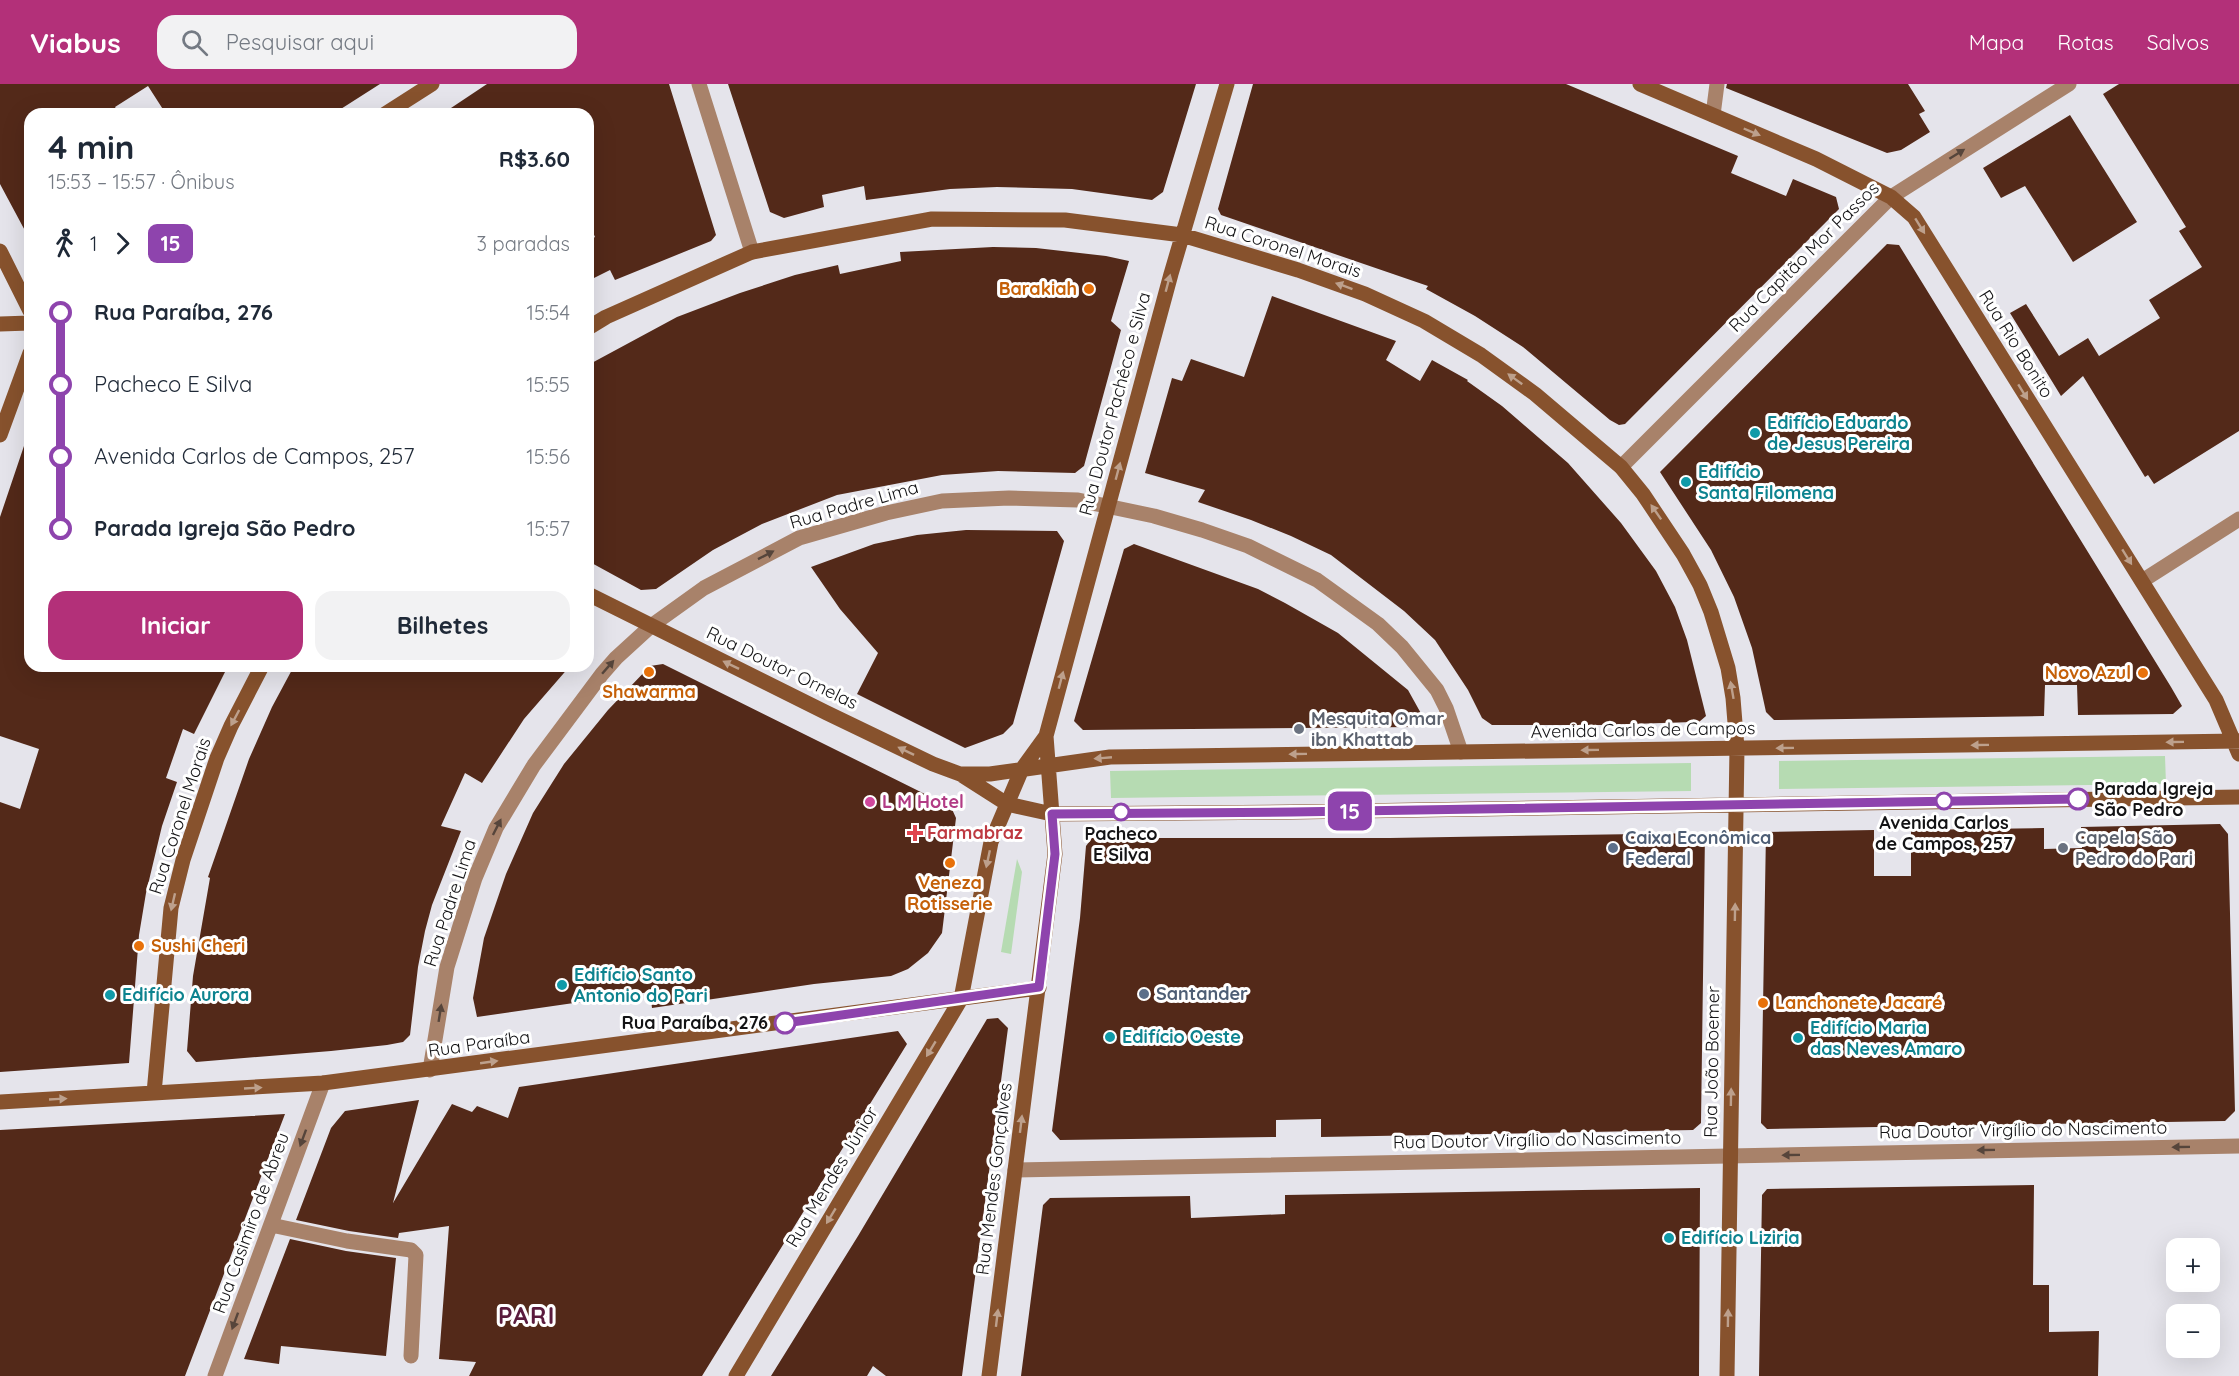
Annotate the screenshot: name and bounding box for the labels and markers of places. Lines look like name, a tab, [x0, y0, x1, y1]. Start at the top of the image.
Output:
place label: Barakiah	[999, 277, 1077, 300]
marker: Barakiah	[1082, 282, 1096, 296]
place label: Edifício Eduardo de Jesus Pereira	[1767, 411, 1910, 455]
marker: Edifício Eduardo de Jesus Pereira	[1748, 426, 1762, 440]
place label: Edifício Santa Filomena	[1698, 460, 1834, 504]
marker: Edifício Santa Filomena	[1679, 475, 1693, 489]
place label: Novo Azul	[2045, 661, 2131, 684]
marker: Shawarma	[642, 665, 656, 679]
marker: Novo Azul	[2136, 666, 2150, 680]
place label: Shawarma	[602, 680, 696, 703]
place label: Mesquita Omar ibn Khattab	[1311, 707, 1444, 751]
marker: Mesquita Omar ibn Khattab	[1292, 722, 1306, 736]
place label: Parada Igreja São Pedro	[2094, 777, 2213, 821]
marker: Parada Igreja São Pedro	[2067, 788, 2089, 810]
place label: L M Hotel	[882, 790, 964, 813]
marker: Avenida Carlos de Campos, 257	[1935, 792, 1953, 810]
marker: L M Hotel	[863, 795, 877, 809]
marker: Pacheco E Silva	[1112, 803, 1130, 821]
place label: Avenida Carlos de Campos, 257	[1875, 811, 2013, 855]
place label: Farmabraz	[927, 821, 1023, 844]
place label: Pacheco E Silva	[1084, 822, 1158, 866]
marker: Farmabraz	[908, 826, 922, 840]
place label: Caixa Econômica Federal	[1625, 826, 1771, 870]
place label: Capela São Pedro do Pari	[2075, 826, 2193, 870]
marker: Caixa Econômica Federal	[1606, 841, 1620, 855]
marker: Capela São Pedro do Pari	[2056, 841, 2070, 855]
marker: Veneza Rotisserie	[943, 856, 957, 870]
place label: Veneza Rotisserie	[907, 871, 993, 915]
place label: Sushi Cheri	[151, 934, 245, 957]
marker: Sushi Cheri	[132, 939, 146, 953]
place label: Edifício Santo Antonio do Pari	[574, 963, 708, 1007]
marker: Edifício Santo Antonio do Pari	[555, 978, 569, 992]
place label: Santander	[1156, 982, 1248, 1005]
place label: Edifício Aurora	[122, 983, 249, 1006]
marker: Santander	[1137, 987, 1151, 1001]
marker: Edifício Aurora	[103, 988, 117, 1002]
place label: Lanchonete Jacaré	[1775, 991, 1943, 1014]
marker: Lanchonete Jacaré	[1756, 996, 1770, 1010]
place label: Rua Paraíba, 276	[622, 1011, 768, 1034]
marker: Rua Paraíba, 276	[774, 1012, 796, 1034]
place label: Edifício Maria das Neves Amaro	[1810, 1016, 1963, 1060]
place label: Edifício Oeste	[1122, 1025, 1241, 1048]
marker: Edifício Oeste	[1103, 1030, 1117, 1044]
marker: Edifício Maria das Neves Amaro	[1791, 1031, 1805, 1045]
place label: Edifício Liziria	[1681, 1226, 1799, 1249]
marker: Edifício Liziria	[1662, 1231, 1676, 1245]

